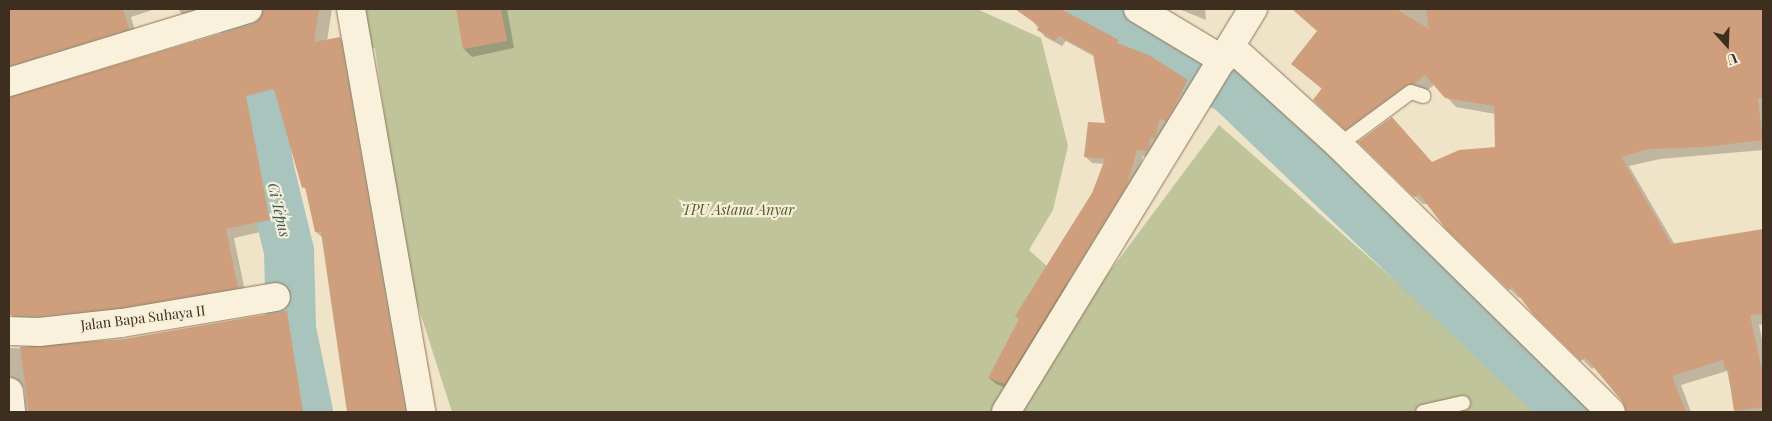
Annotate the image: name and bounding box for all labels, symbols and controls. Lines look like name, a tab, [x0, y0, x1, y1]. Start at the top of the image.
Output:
north arrow	[1702, 20, 1752, 70]
text: U	[1725, 49, 1740, 70]
water label: Ci Tepus	[264, 181, 294, 239]
park label: TPU Astana Anyar	[682, 202, 794, 218]
street label: Jalan Bapa Suhaya II	[79, 302, 207, 334]

